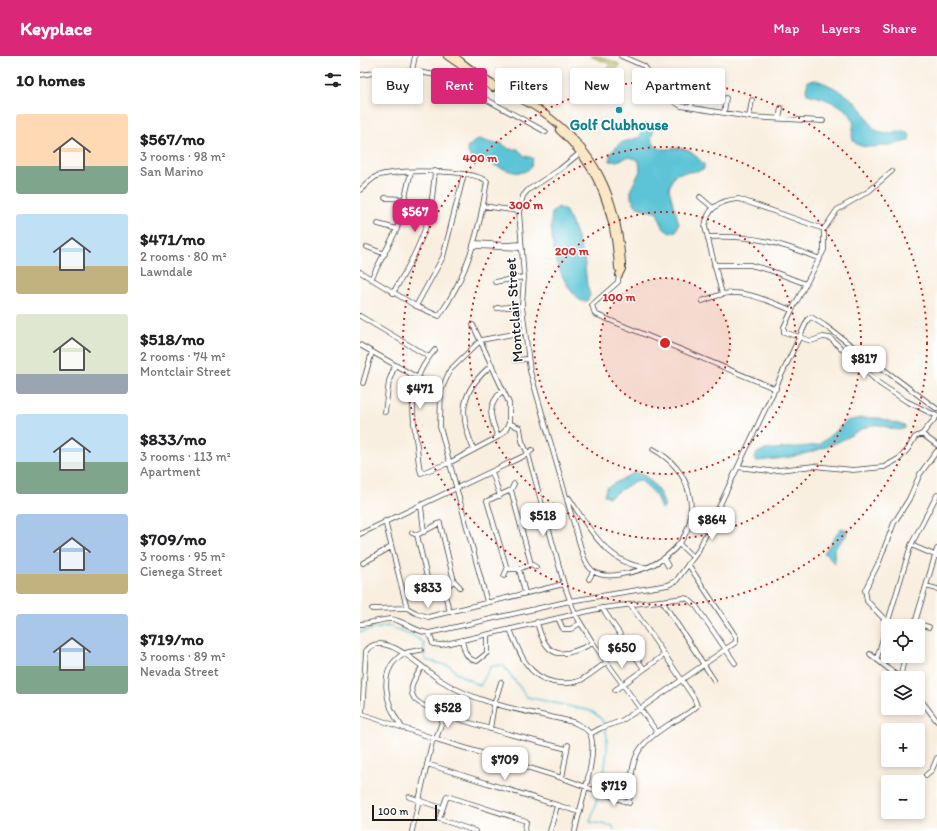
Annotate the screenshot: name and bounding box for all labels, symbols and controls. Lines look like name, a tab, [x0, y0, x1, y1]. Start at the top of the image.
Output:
text: Keyplace	[20, 17, 92, 40]
text: Map	[774, 20, 799, 37]
text: Layers	[821, 20, 860, 37]
text: Share	[882, 20, 917, 37]
chip: Buy	[372, 68, 423, 104]
chip: Rent	[431, 68, 487, 104]
chip: Filters	[495, 68, 562, 104]
chip: New	[570, 68, 624, 104]
chip: Apartment	[632, 68, 725, 104]
icon: filters	[322, 69, 344, 91]
text: 10 homes	[16, 70, 85, 90]
marker: Golf Clubhouse	[614, 105, 624, 115]
place label: Golf Clubhouse	[570, 116, 668, 134]
text: $567/mo	[140, 129, 205, 149]
icon: home	[48, 130, 96, 178]
text: 3 rooms · 98 m²	[140, 149, 226, 164]
text: 400 m	[463, 151, 498, 165]
text: San Marino	[140, 164, 203, 179]
text: 300 m	[509, 198, 544, 212]
pin: $567	[391, 199, 439, 233]
text: $567	[402, 204, 428, 219]
text: $471/mo	[140, 229, 205, 249]
icon: home	[48, 230, 96, 278]
text: 200 m	[555, 244, 590, 258]
text: 2 rooms · 80 m²	[140, 249, 227, 264]
street label: Montclair Street	[501, 257, 527, 363]
text: Lawndale	[140, 264, 193, 279]
text: 100 m	[602, 290, 636, 304]
text: $518/mo	[140, 329, 205, 349]
icon: home	[48, 330, 96, 378]
centre of rings	[658, 336, 672, 350]
pin: $817	[840, 346, 888, 380]
text: 2 rooms · 74 m²	[140, 349, 226, 364]
text: $817	[851, 351, 877, 366]
text: Montclair Street	[140, 364, 231, 379]
pin: $471	[396, 376, 444, 410]
text: $471	[407, 381, 433, 396]
text: $833/mo	[140, 429, 207, 449]
icon: home	[48, 430, 96, 478]
text: 3 rooms · 113 m²	[140, 449, 231, 464]
text: Apartment	[140, 464, 201, 479]
pin: $518	[519, 503, 567, 537]
pin: $864	[688, 507, 736, 541]
text: $518	[530, 508, 556, 523]
text: $864	[698, 512, 726, 527]
text: $709/mo	[140, 529, 207, 549]
icon: home	[48, 530, 96, 578]
text: 3 rooms · 95 m²	[140, 549, 225, 564]
text: Cienega Street	[140, 564, 222, 579]
pin: $833	[404, 575, 452, 609]
text: $833	[414, 580, 442, 595]
map controls	[881, 619, 925, 819]
button: locate	[881, 619, 925, 663]
text: $719/mo	[140, 629, 204, 649]
icon: home	[48, 630, 96, 678]
pin: $650	[598, 635, 646, 669]
text: $650	[608, 640, 636, 655]
text: 3 rooms · 89 m²	[140, 649, 226, 664]
text: Nevada Street	[140, 664, 219, 679]
button: layers	[881, 671, 925, 715]
pin: $528	[424, 695, 472, 729]
text: $528	[434, 700, 462, 715]
button: +	[881, 723, 925, 767]
pin: $709	[481, 747, 529, 781]
text: $709	[491, 752, 519, 767]
pin: $719	[590, 773, 638, 807]
button: −	[881, 775, 925, 819]
text: $719	[601, 778, 627, 793]
scale bar	[372, 803, 437, 822]
text: 100 m	[378, 805, 408, 818]

